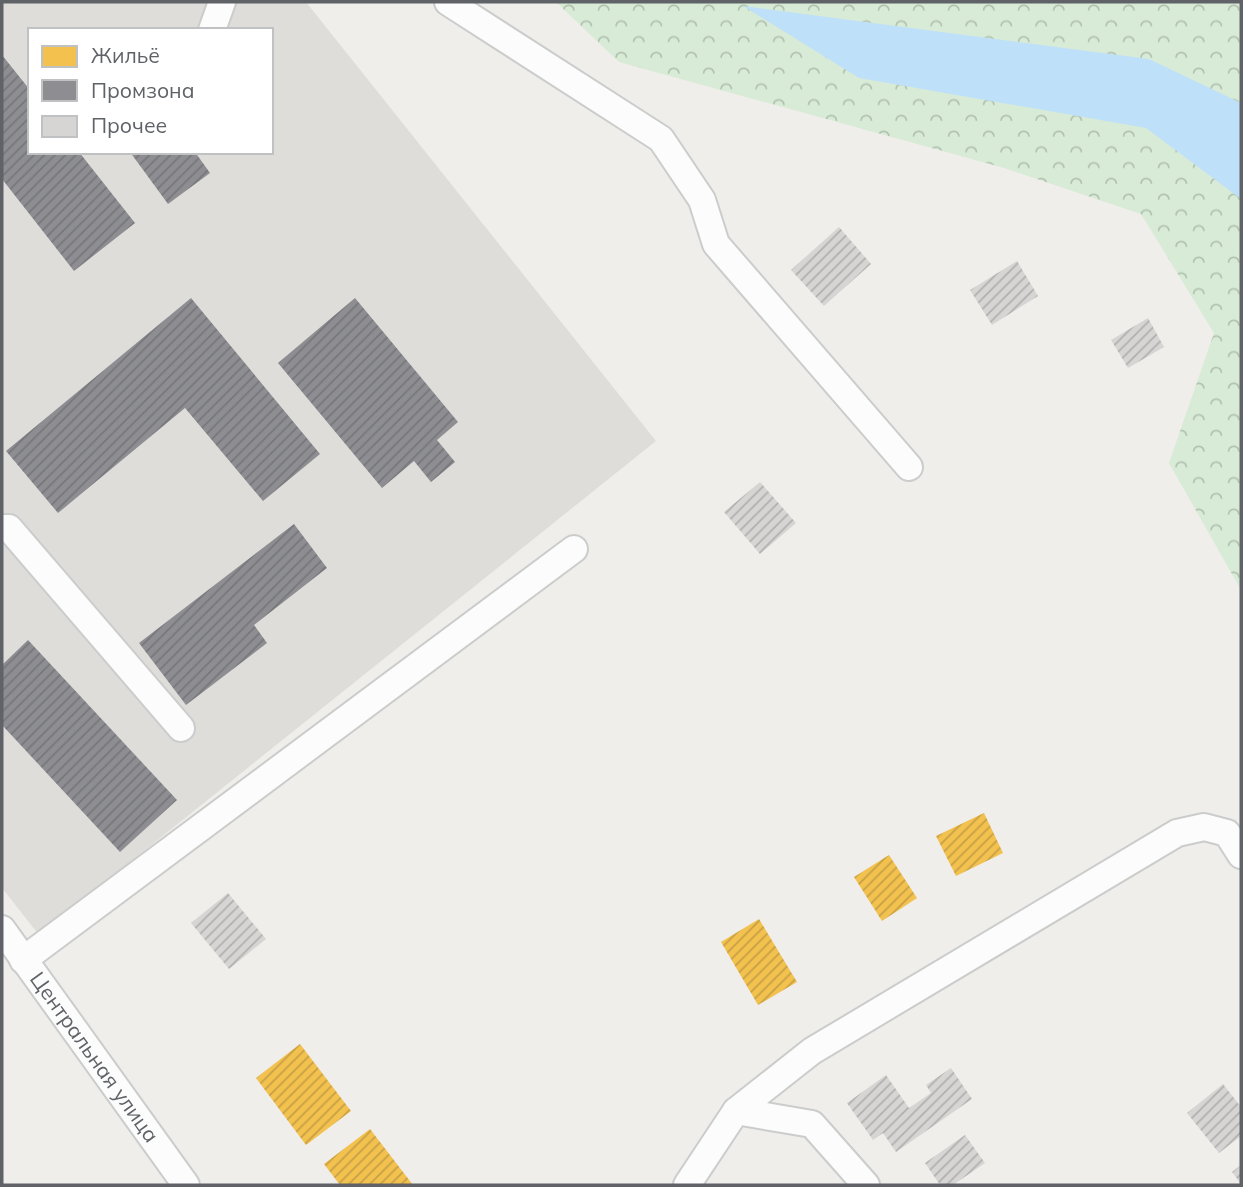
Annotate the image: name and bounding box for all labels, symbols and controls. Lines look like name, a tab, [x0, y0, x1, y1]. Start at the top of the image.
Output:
legend	[28, 28, 273, 154]
text: Жильё	[91, 42, 160, 68]
text: Промзона	[91, 77, 194, 103]
text: Прочее	[91, 112, 167, 138]
street label: Центральная улица	[25, 966, 165, 1147]

